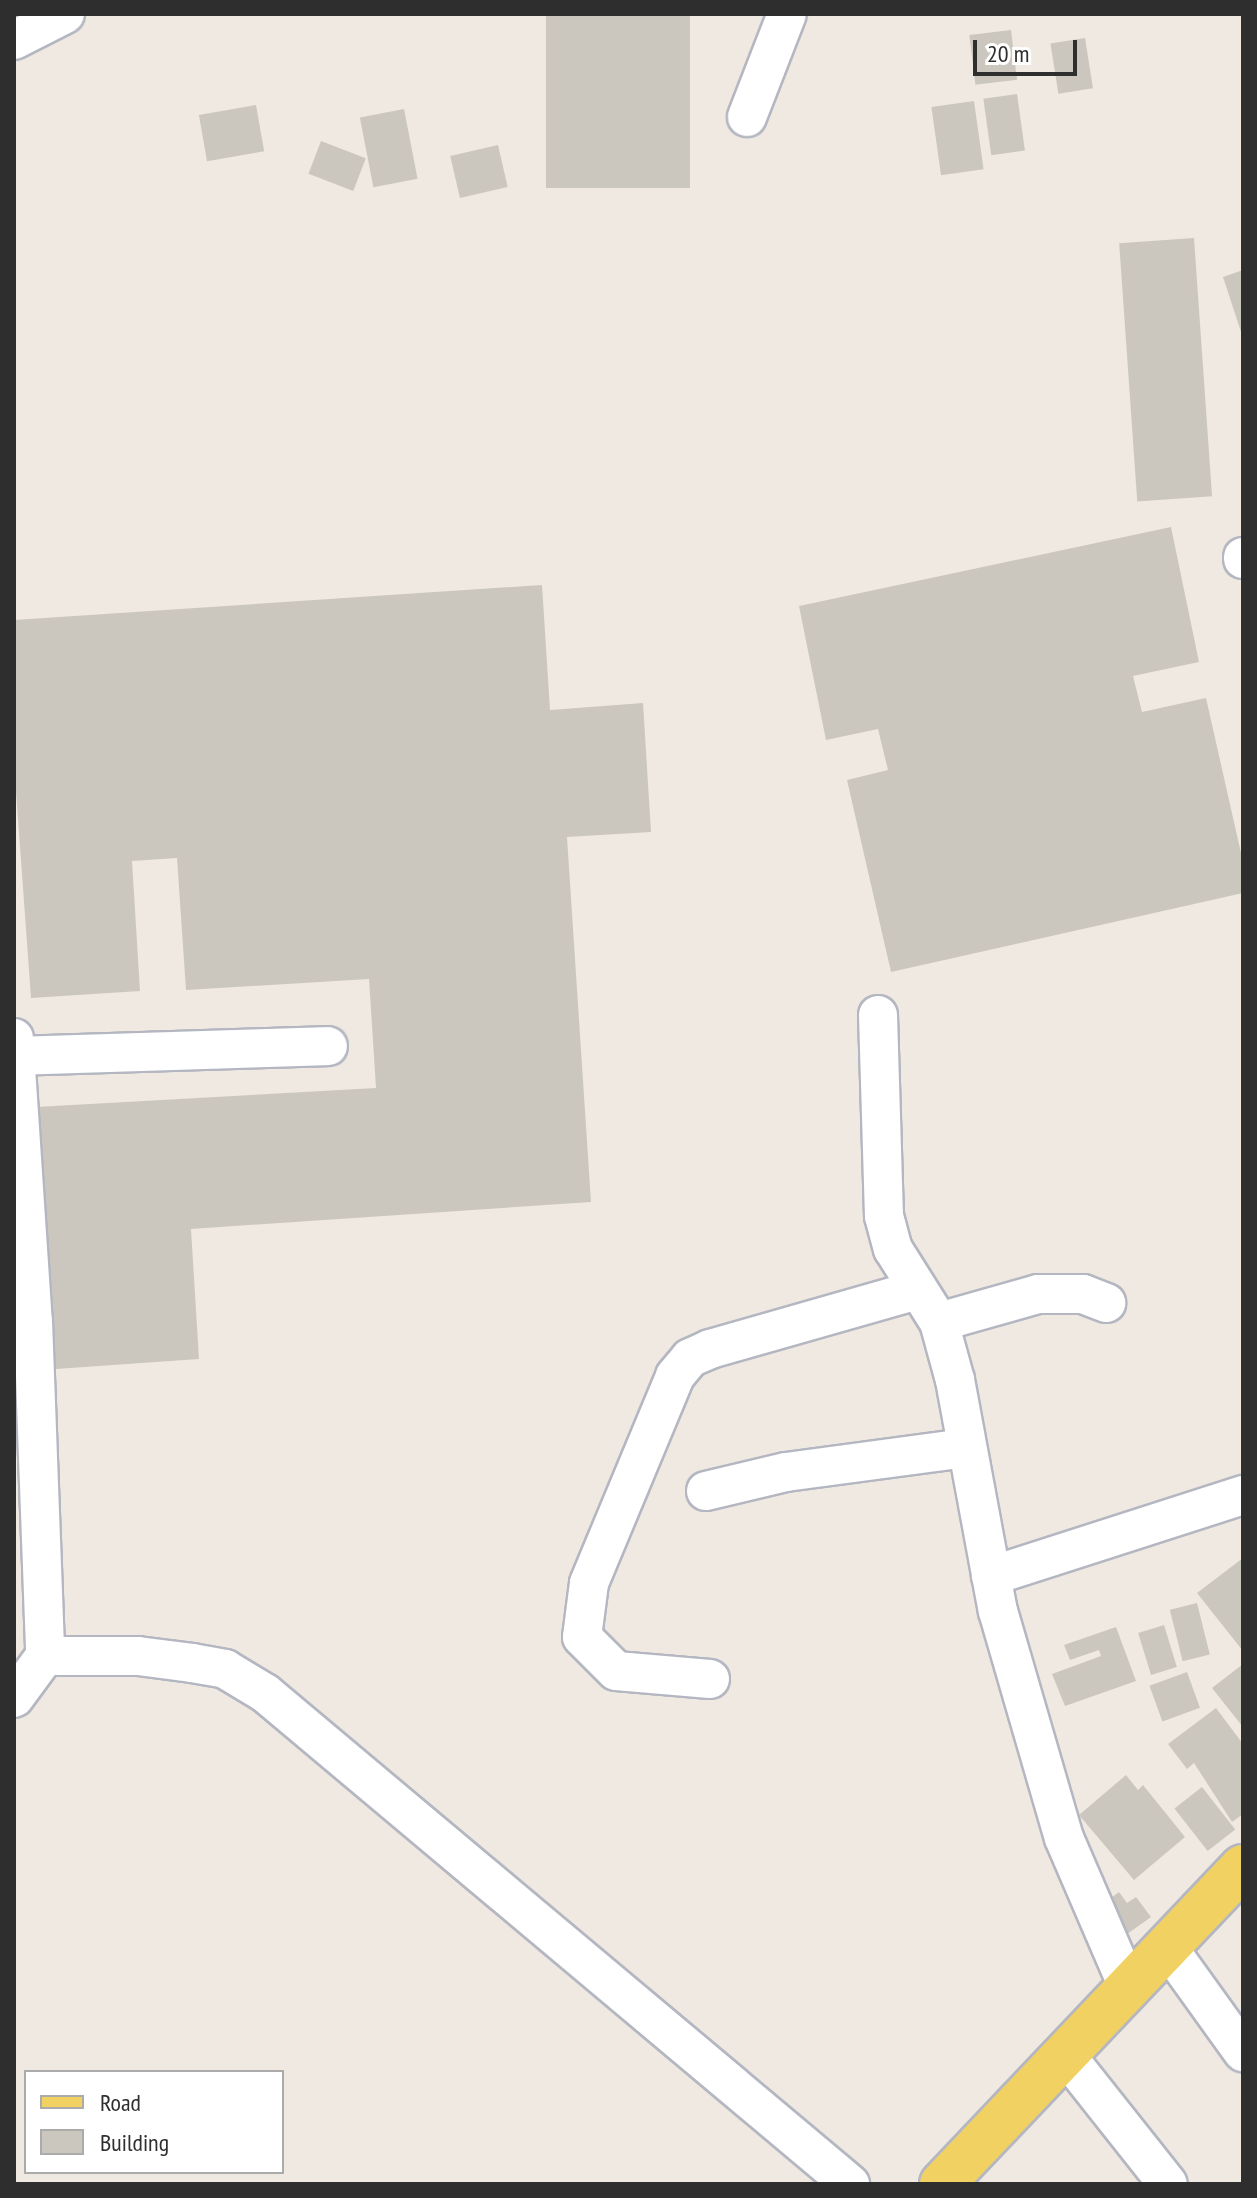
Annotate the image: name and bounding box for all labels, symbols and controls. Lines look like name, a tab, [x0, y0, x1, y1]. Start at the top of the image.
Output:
scale bar	[977, 24, 1081, 74]
text: 20 m	[987, 38, 1029, 69]
legend	[24, 2070, 284, 2174]
text: Road	[100, 2087, 141, 2118]
text: Building	[100, 2127, 169, 2158]

